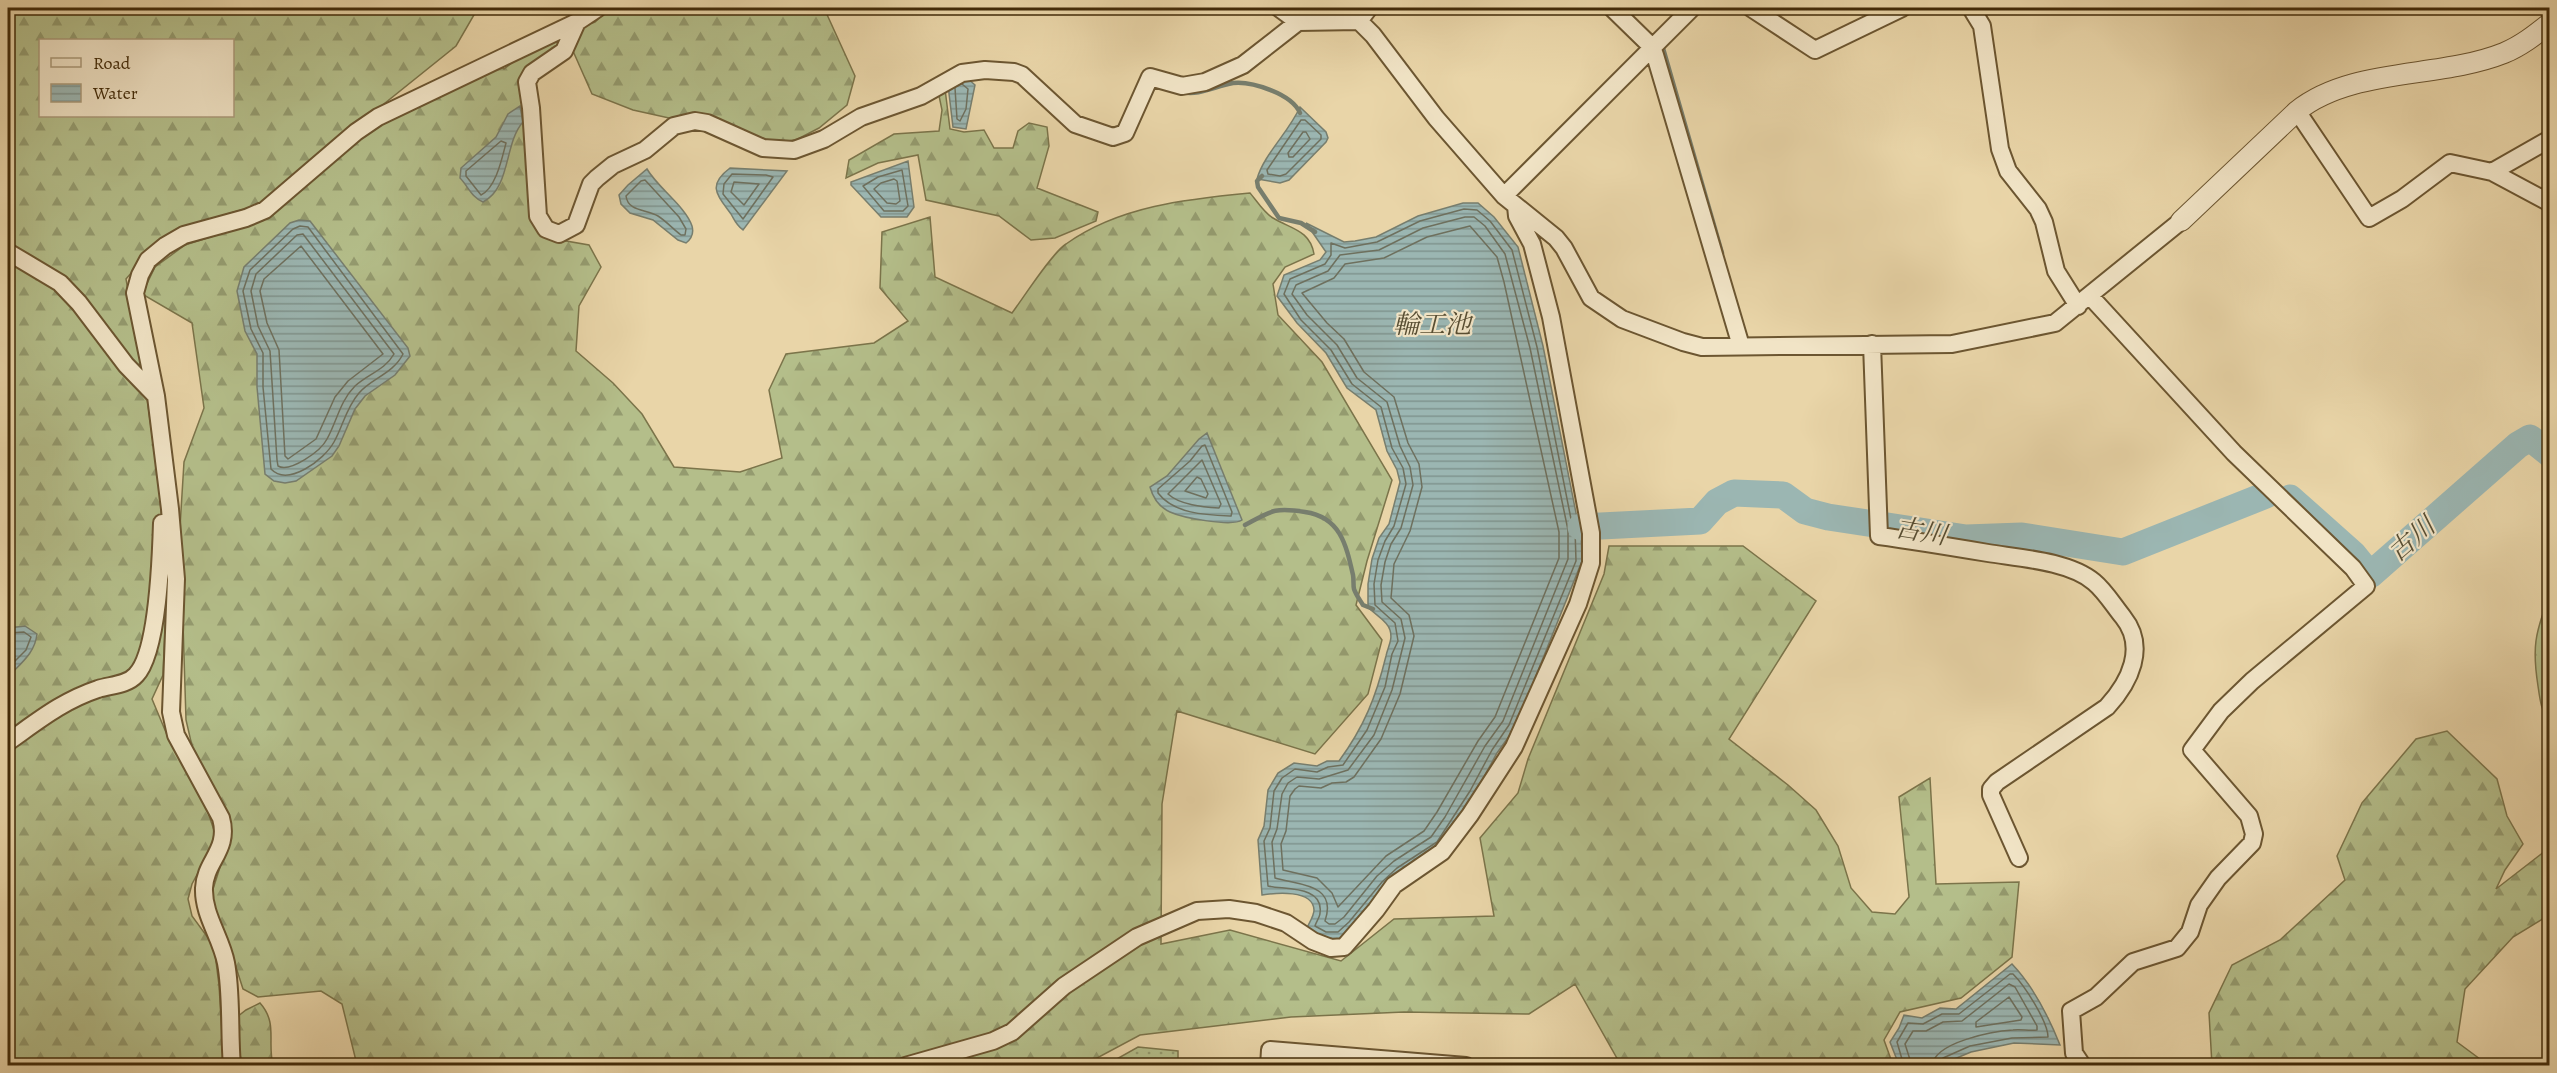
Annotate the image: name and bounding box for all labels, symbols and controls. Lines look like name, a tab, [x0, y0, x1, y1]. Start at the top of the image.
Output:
legend	[39, 39, 234, 117]
text: Road	[93, 51, 131, 75]
text: Water	[92, 81, 138, 105]
water label: 輪工池	[1393, 307, 1474, 342]
water label: 古川	[2380, 507, 2445, 570]
water label: 古川	[1892, 510, 1952, 553]

